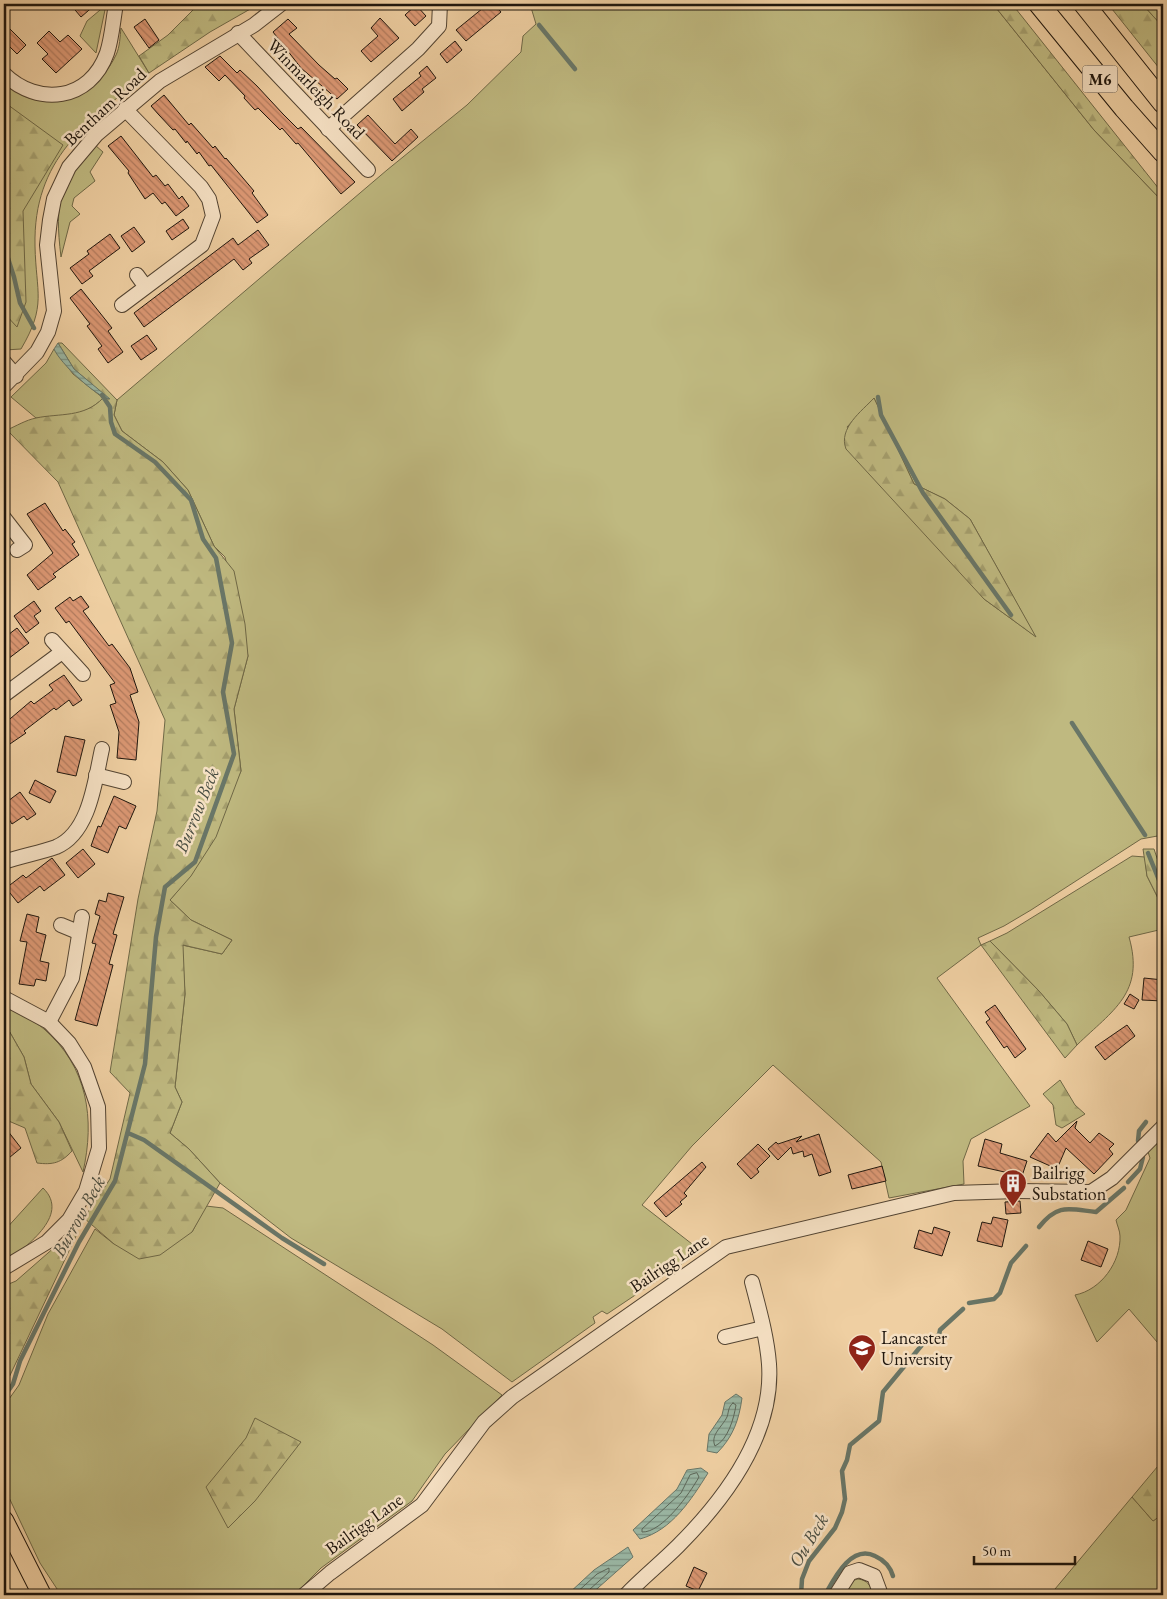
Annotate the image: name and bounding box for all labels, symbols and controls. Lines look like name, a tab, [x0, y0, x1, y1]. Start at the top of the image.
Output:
street label: Winmarleigh Road	[262, 33, 371, 145]
street label: Bentham Road	[59, 62, 151, 151]
road number: M6	[1082, 66, 1118, 92]
water label: Burrow Beck	[168, 764, 225, 857]
place label: Bailrigg Substation	[1032, 1161, 1107, 1205]
building icon: Bailrigg Substation	[998, 1168, 1028, 1207]
water label: Burrow Beck	[45, 1171, 111, 1262]
street label: Bailrigg Lane	[625, 1228, 713, 1297]
place label: Lancaster University	[881, 1326, 953, 1370]
school or university icon: Lancaster University	[847, 1333, 877, 1372]
street label: Bailrigg Lane	[320, 1488, 407, 1559]
water label: Ou Beck	[783, 1509, 834, 1572]
scale bar	[974, 1534, 1076, 1566]
text: 50 m	[982, 1541, 1011, 1560]

